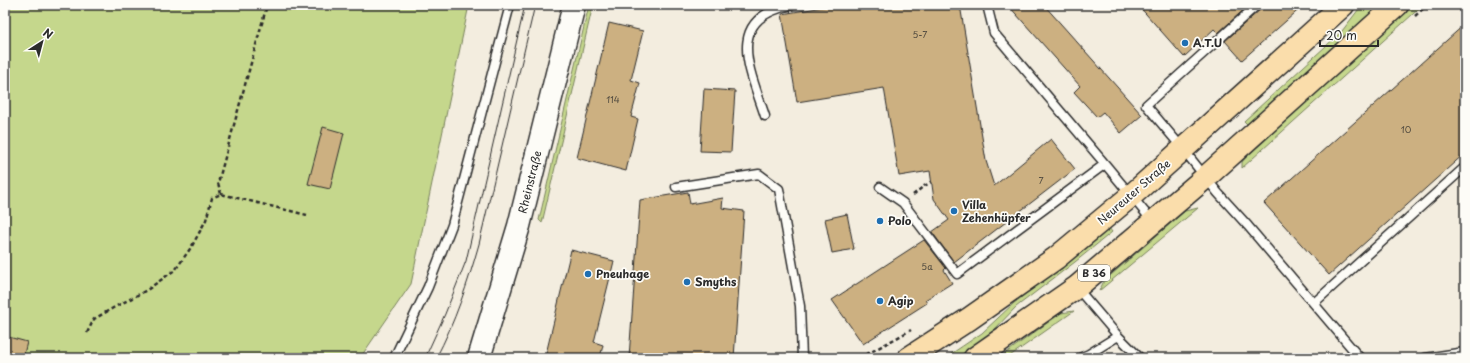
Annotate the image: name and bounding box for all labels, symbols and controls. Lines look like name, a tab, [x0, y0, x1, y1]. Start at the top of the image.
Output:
north arrow	[22, 22, 62, 62]
scale bar	[1320, 22, 1378, 48]
text: N	[40, 24, 57, 43]
text: 20 m	[1326, 26, 1357, 44]
house number: 5-7	[913, 27, 927, 41]
place label: A.T.U	[1193, 34, 1222, 51]
marker: A.T.U	[1180, 38, 1190, 48]
house number: 114	[606, 92, 620, 106]
house number: 10	[1401, 122, 1412, 136]
street label: Rheinstraße	[513, 148, 546, 215]
street label: Neureuter Straße	[1093, 155, 1174, 228]
house number: 7	[1038, 173, 1044, 187]
place label: Villa Zehenhüpfer	[962, 196, 1031, 226]
marker: Villa Zehenhüpfer	[949, 206, 959, 216]
place label: Polo	[888, 212, 912, 229]
marker: Polo	[875, 216, 885, 226]
house number: 5a	[921, 259, 933, 273]
place label: Pneuhage	[596, 265, 649, 282]
road number: B 36	[1078, 265, 1110, 281]
marker: Pneuhage	[583, 269, 593, 279]
place label: Smyths	[695, 273, 737, 290]
marker: Smyths	[682, 277, 692, 287]
place label: Agip	[888, 292, 914, 309]
marker: Agip	[875, 296, 885, 306]

